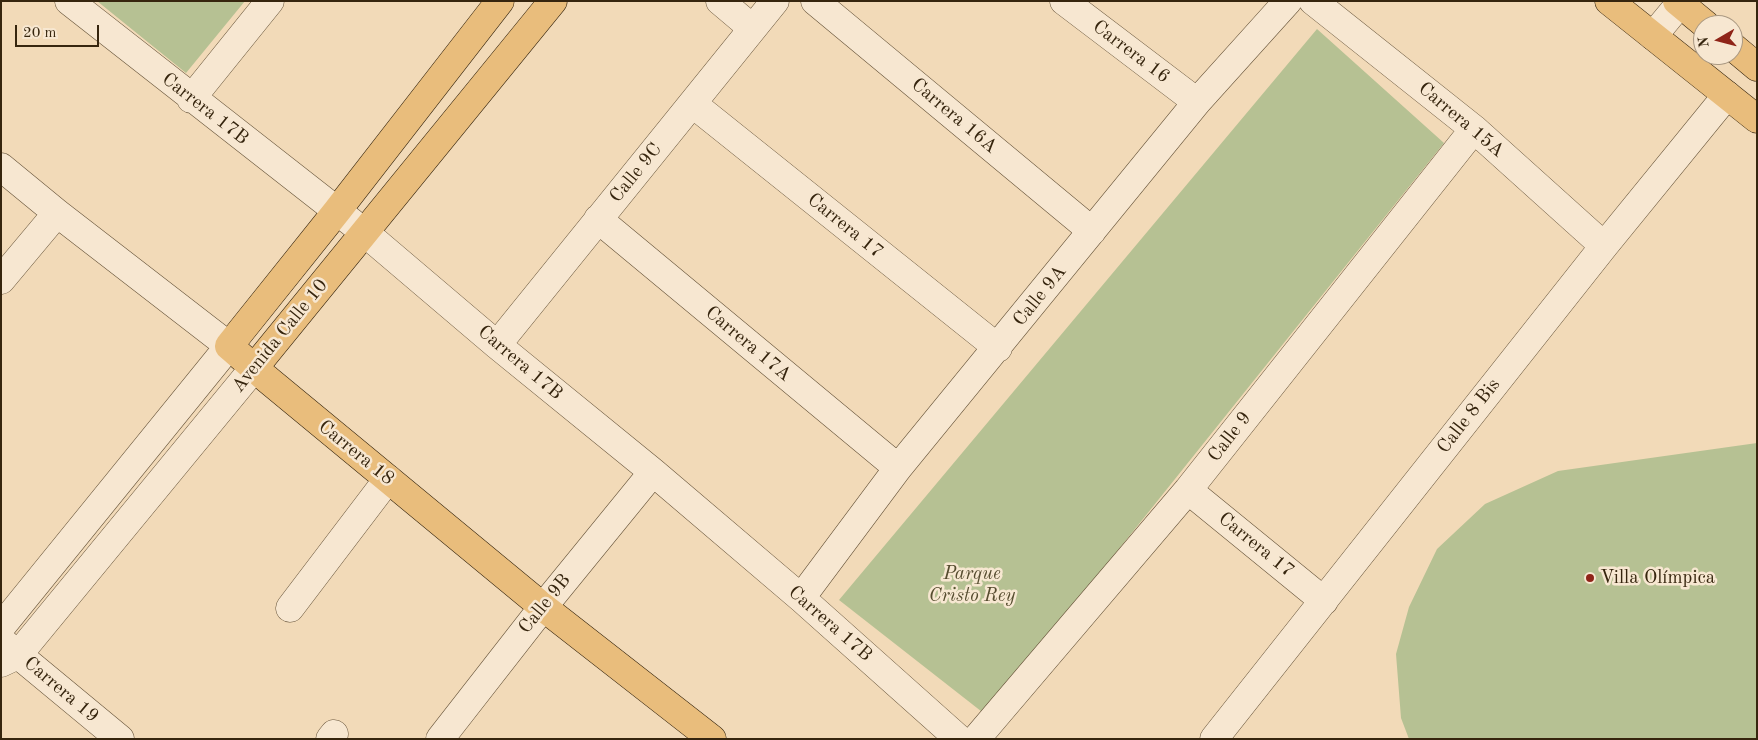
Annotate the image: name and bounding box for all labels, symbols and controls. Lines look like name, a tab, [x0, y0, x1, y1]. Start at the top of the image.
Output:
scale bar	[18, 15, 101, 47]
north arrow	[1693, 15, 1743, 65]
street label: Carrera 16	[1088, 16, 1174, 88]
text: 20 m	[23, 26, 57, 41]
text: N	[1696, 36, 1712, 48]
street label: Carrera 17B	[157, 68, 253, 150]
street label: Carrera 16A	[906, 73, 1002, 159]
street label: Carrera 15A	[1413, 77, 1509, 163]
street label: Calle 9C	[605, 139, 667, 207]
street label: Carrera 17	[802, 189, 888, 263]
street label: Calle 9A	[1008, 261, 1072, 331]
street label: Avenida Calle 10	[227, 275, 333, 397]
street label: Carrera 17A	[700, 301, 796, 387]
street label: Carrera 17B	[473, 321, 567, 405]
street label: Calle 8 Bis	[1433, 374, 1505, 458]
street label: Calle 9	[1203, 407, 1257, 467]
street label: Carrera 18	[313, 416, 399, 490]
street label: Carrera 17	[1213, 508, 1299, 582]
park label: Parque Cristo Rey	[929, 563, 1015, 607]
place label: Villa Olímpica	[1600, 567, 1715, 589]
street label: Calle 9B	[514, 569, 576, 639]
marker: Villa Olímpica	[1584, 572, 1596, 584]
street label: Carrera 17B	[783, 581, 877, 667]
street label: Carrera 19	[19, 652, 103, 728]

